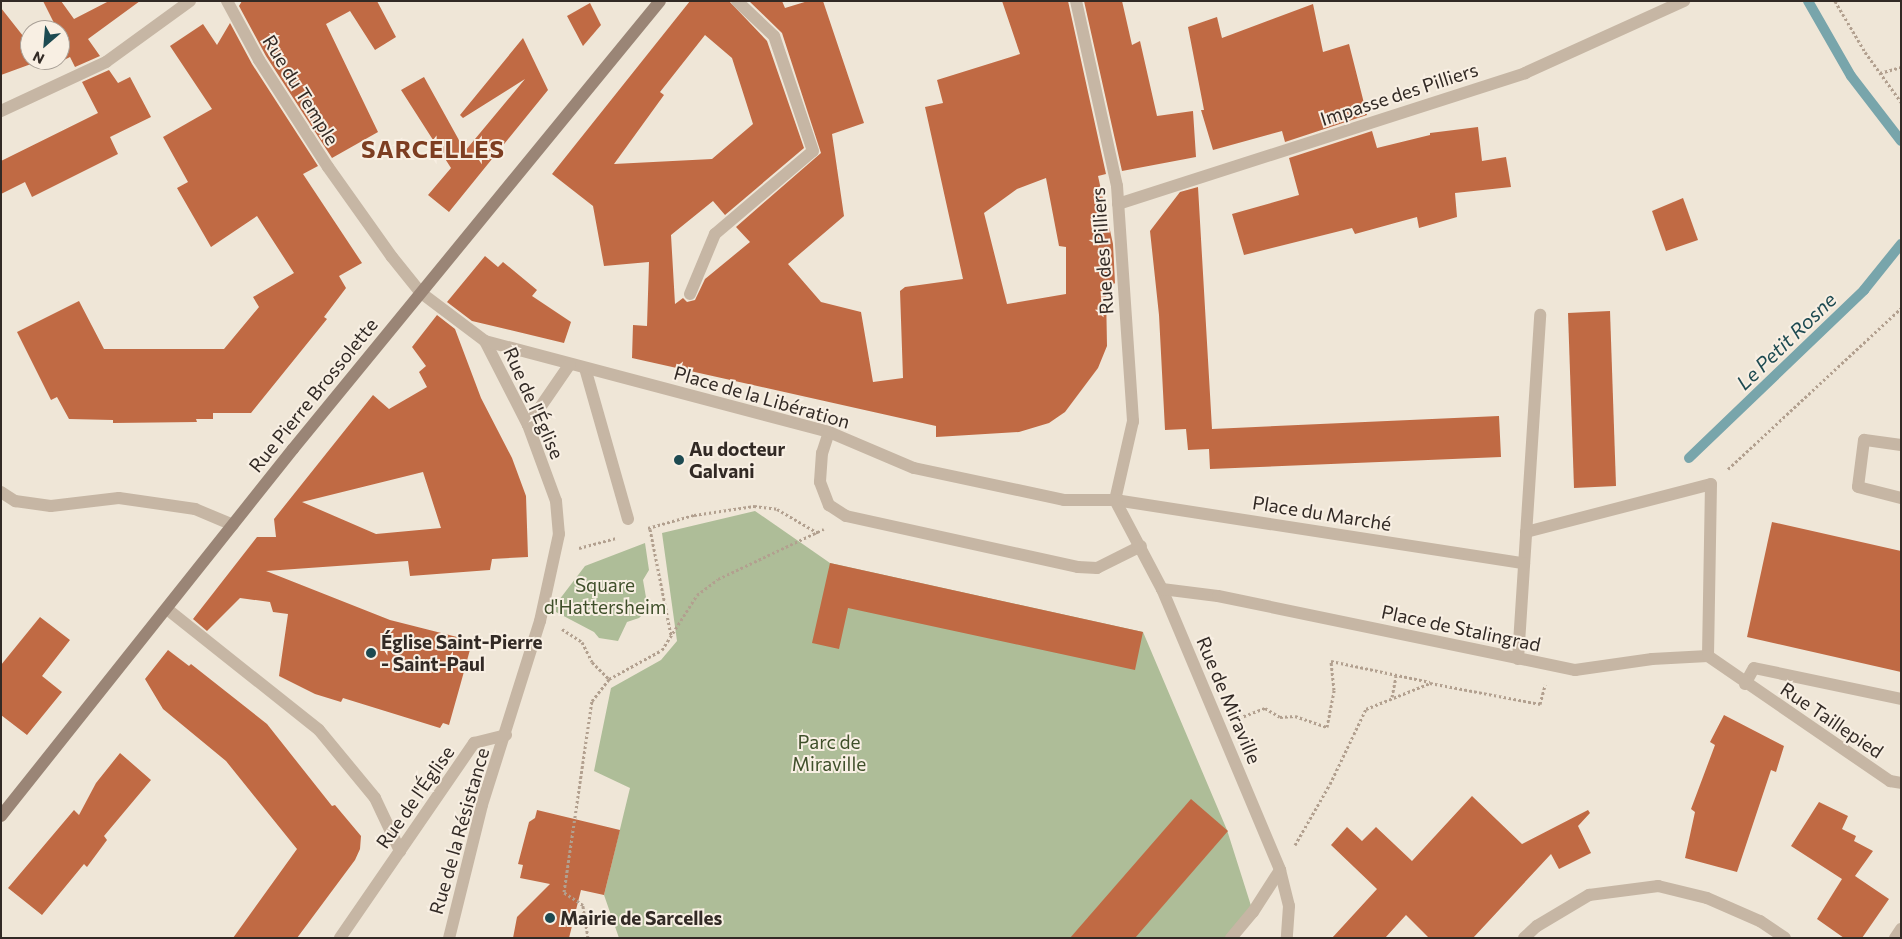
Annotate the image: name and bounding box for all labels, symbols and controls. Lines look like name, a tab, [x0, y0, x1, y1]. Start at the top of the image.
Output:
north arrow	[20, 20, 70, 70]
street label: Rue du Temple	[258, 31, 344, 149]
text: N	[30, 48, 47, 68]
street label: Impasse des Pilliers	[1317, 58, 1481, 130]
district label: SARCELLES	[360, 135, 506, 163]
street label: Rue des Pilliers	[1086, 187, 1118, 315]
water label: Le Petit Rosne	[1731, 287, 1841, 395]
street label: Rue Pierre Brossolette	[244, 313, 382, 477]
street label: Rue de l'Église	[499, 343, 569, 463]
street label: Place de la Libération	[671, 361, 853, 433]
place label: Au docteur Galvani	[689, 438, 785, 482]
marker: Au docteur Galvani	[673, 454, 685, 466]
street label: Place du Marché	[1251, 491, 1393, 535]
park label: Square d'Hattersheim	[544, 574, 666, 618]
street label: Place de Stalingrad	[1379, 600, 1543, 656]
place label: Église Saint-Pierre - Saint-Paul	[381, 631, 543, 675]
street label: Rue de Miraville	[1192, 633, 1266, 767]
marker: Église Saint-Pierre - Saint-Paul	[365, 647, 377, 659]
street label: Rue Taillepied	[1776, 677, 1888, 763]
park label: Parc de Miraville	[792, 731, 866, 775]
street label: Rue de l'Église	[371, 741, 459, 853]
street label: Rue de la Résistance	[424, 745, 494, 917]
place label: Mairie de Sarcelles	[560, 907, 722, 929]
marker: Mairie de Sarcelles	[544, 912, 556, 924]

